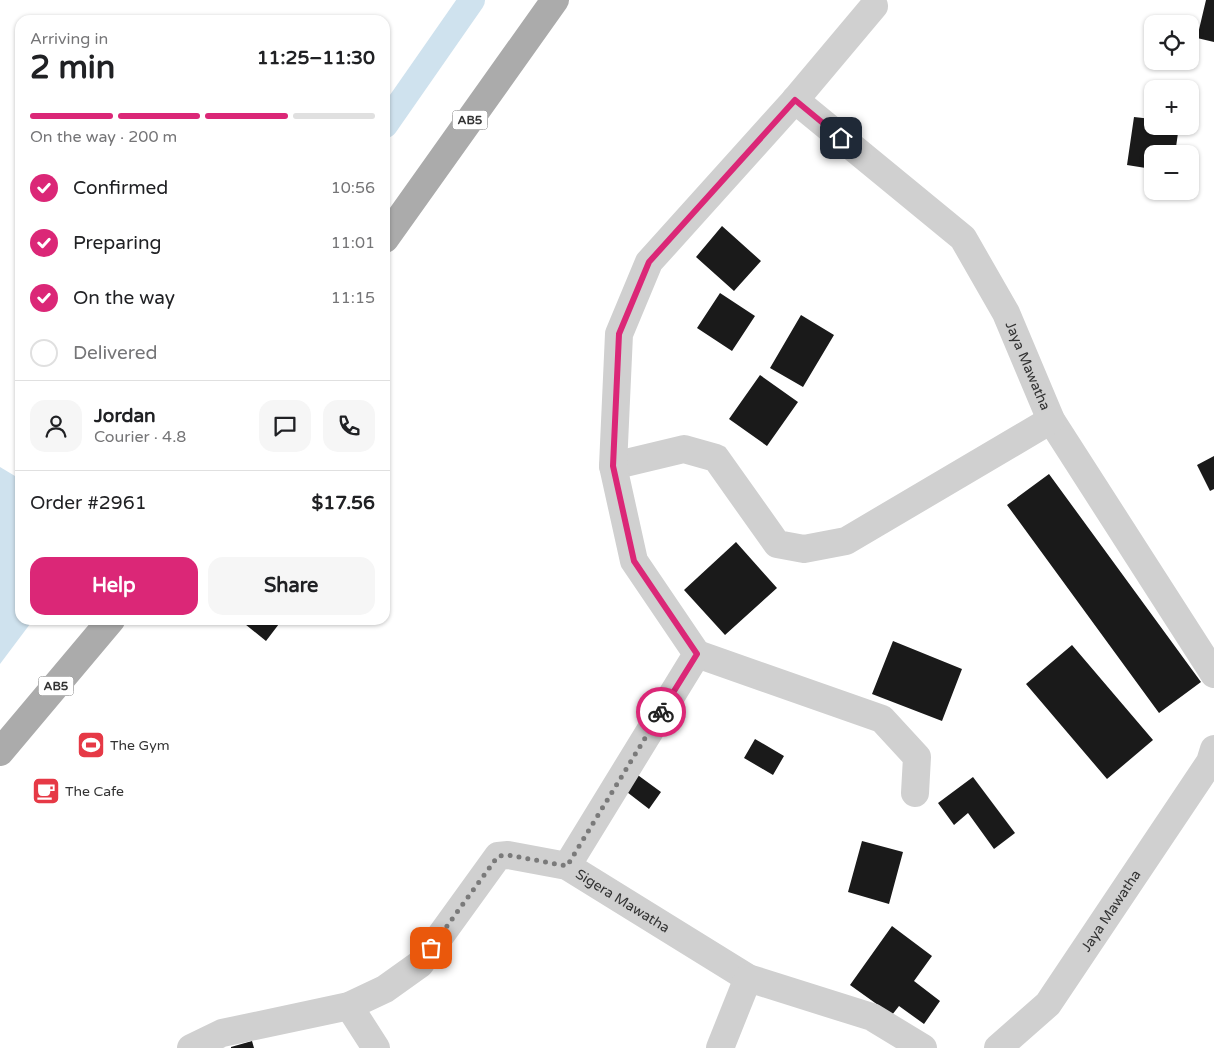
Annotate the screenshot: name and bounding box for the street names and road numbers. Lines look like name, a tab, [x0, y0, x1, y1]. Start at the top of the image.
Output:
road number: AB5	[452, 110, 488, 130]
street label: Jaya Mawatha	[1002, 319, 1054, 413]
road number: AB5	[38, 676, 74, 696]
street label: Sigera Mawatha	[573, 865, 673, 936]
street label: Jaya Mawatha	[1077, 866, 1144, 955]

